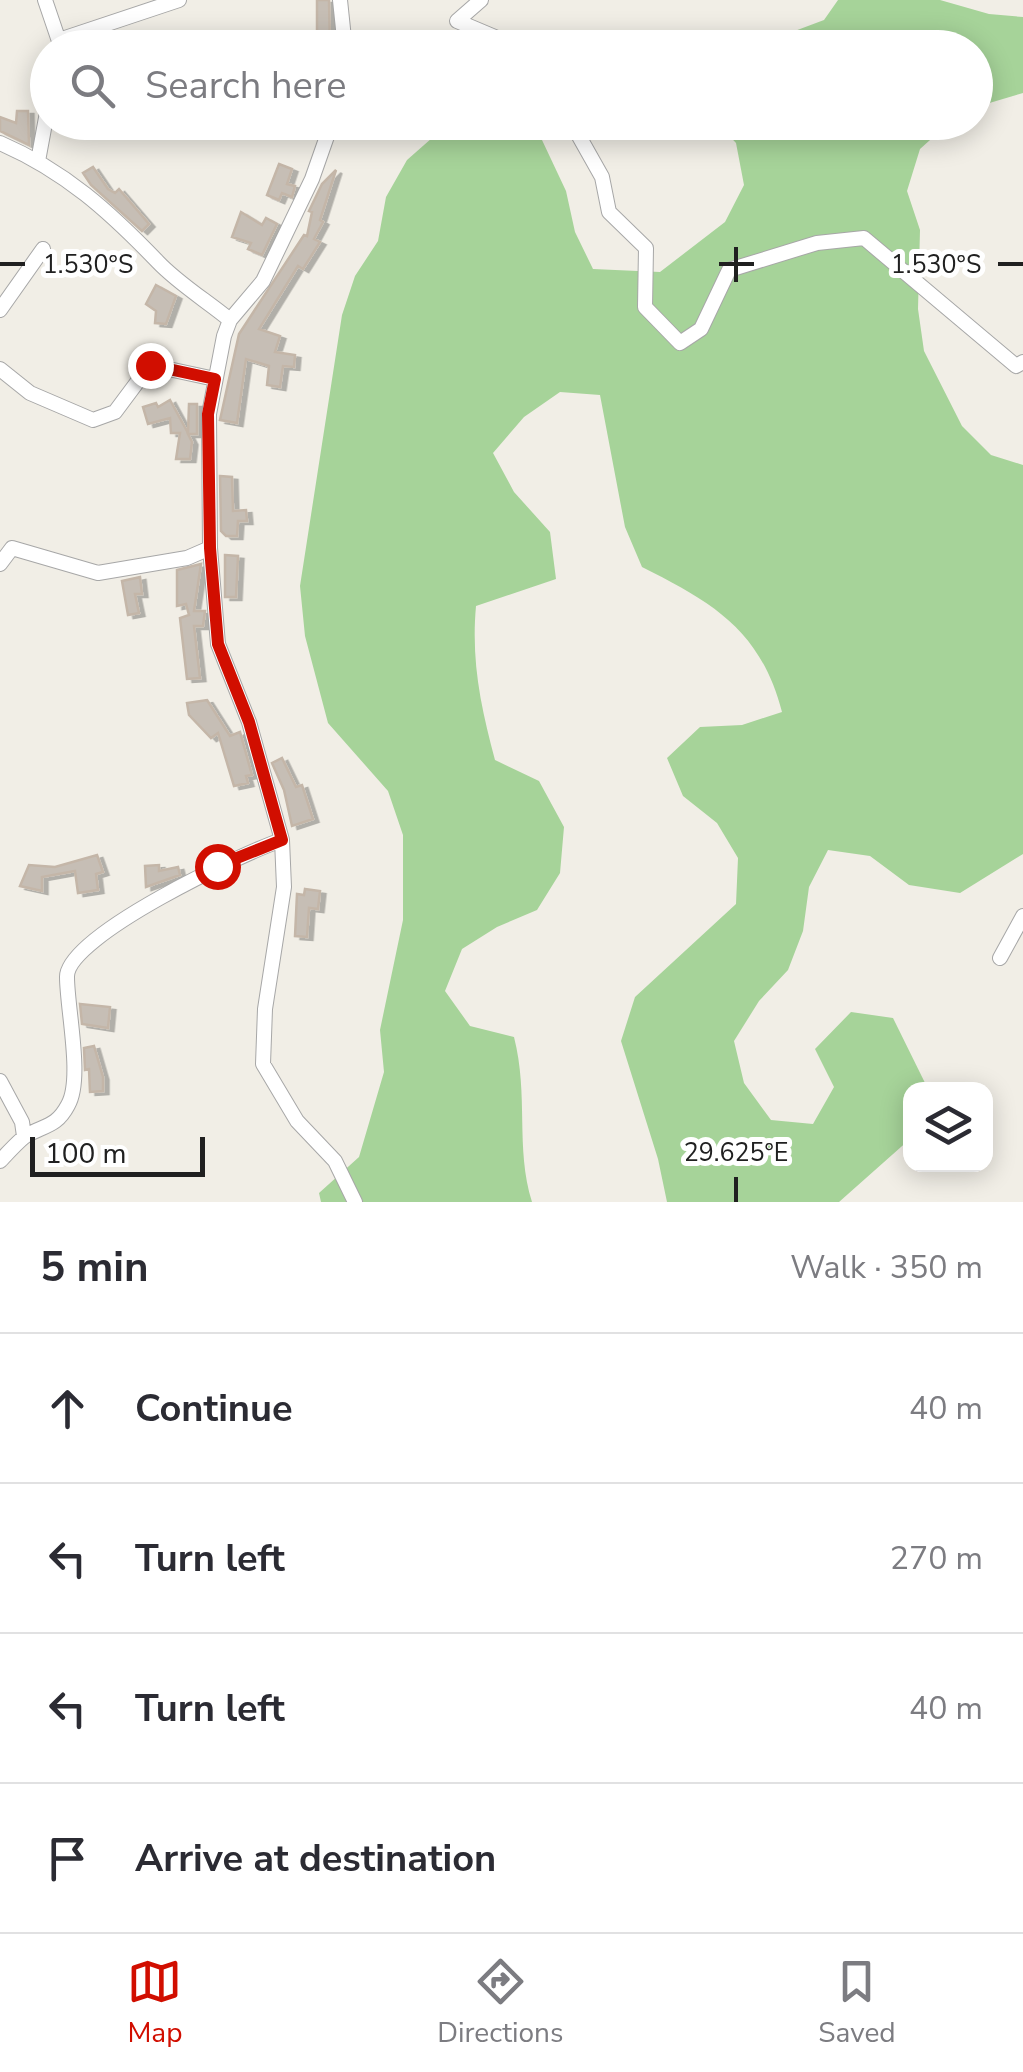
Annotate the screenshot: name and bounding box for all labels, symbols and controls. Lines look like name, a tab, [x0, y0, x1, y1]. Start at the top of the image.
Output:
search box	[30, 30, 993, 140]
icon: search	[65, 58, 120, 113]
text: Search here	[145, 60, 346, 111]
text: 1.530°S	[43, 248, 133, 282]
text: 1.530°S	[891, 248, 981, 282]
route end	[128, 343, 174, 389]
route start	[195, 844, 241, 890]
map controls	[903, 1082, 993, 1172]
button: layers	[903, 1082, 993, 1172]
scale bar	[30, 1132, 205, 1176]
text: 100 m	[45, 1135, 127, 1173]
text: 29.625°E	[684, 1136, 788, 1170]
text: 5 min	[40, 1239, 149, 1296]
text: Walk · 350 m	[790, 1246, 983, 1289]
icon: ahead	[40, 1381, 95, 1436]
text: Continue	[135, 1383, 293, 1434]
text: 40 m	[909, 1387, 983, 1430]
icon: left	[40, 1531, 95, 1586]
text: Turn left	[135, 1533, 285, 1584]
text: 270 m	[890, 1537, 983, 1580]
icon: left	[40, 1681, 95, 1736]
text: Turn left	[135, 1683, 285, 1734]
text: 40 m	[909, 1687, 983, 1730]
icon: arrive	[40, 1831, 95, 1886]
text: Arrive at destination	[135, 1833, 496, 1884]
tab: Map	[127, 1954, 182, 2052]
tab: Directions	[437, 1954, 563, 2052]
tab: Saved	[818, 1954, 896, 2052]

